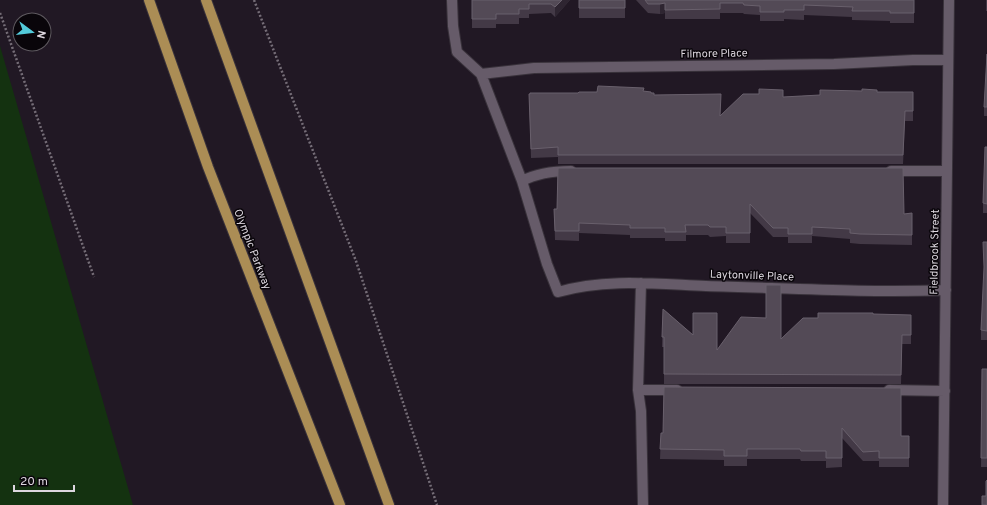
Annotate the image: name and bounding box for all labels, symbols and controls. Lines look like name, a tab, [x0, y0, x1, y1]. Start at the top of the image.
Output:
north arrow	[12, 12, 52, 52]
text: N	[33, 29, 48, 40]
street label: Filmore Place	[680, 46, 748, 62]
street label: Olympic Parkway	[230, 207, 274, 292]
street label: Fieldbrook Street	[927, 209, 943, 295]
street label: Laytonville Place	[710, 268, 794, 284]
scale bar	[14, 467, 74, 493]
text: 20 m	[20, 474, 48, 490]

